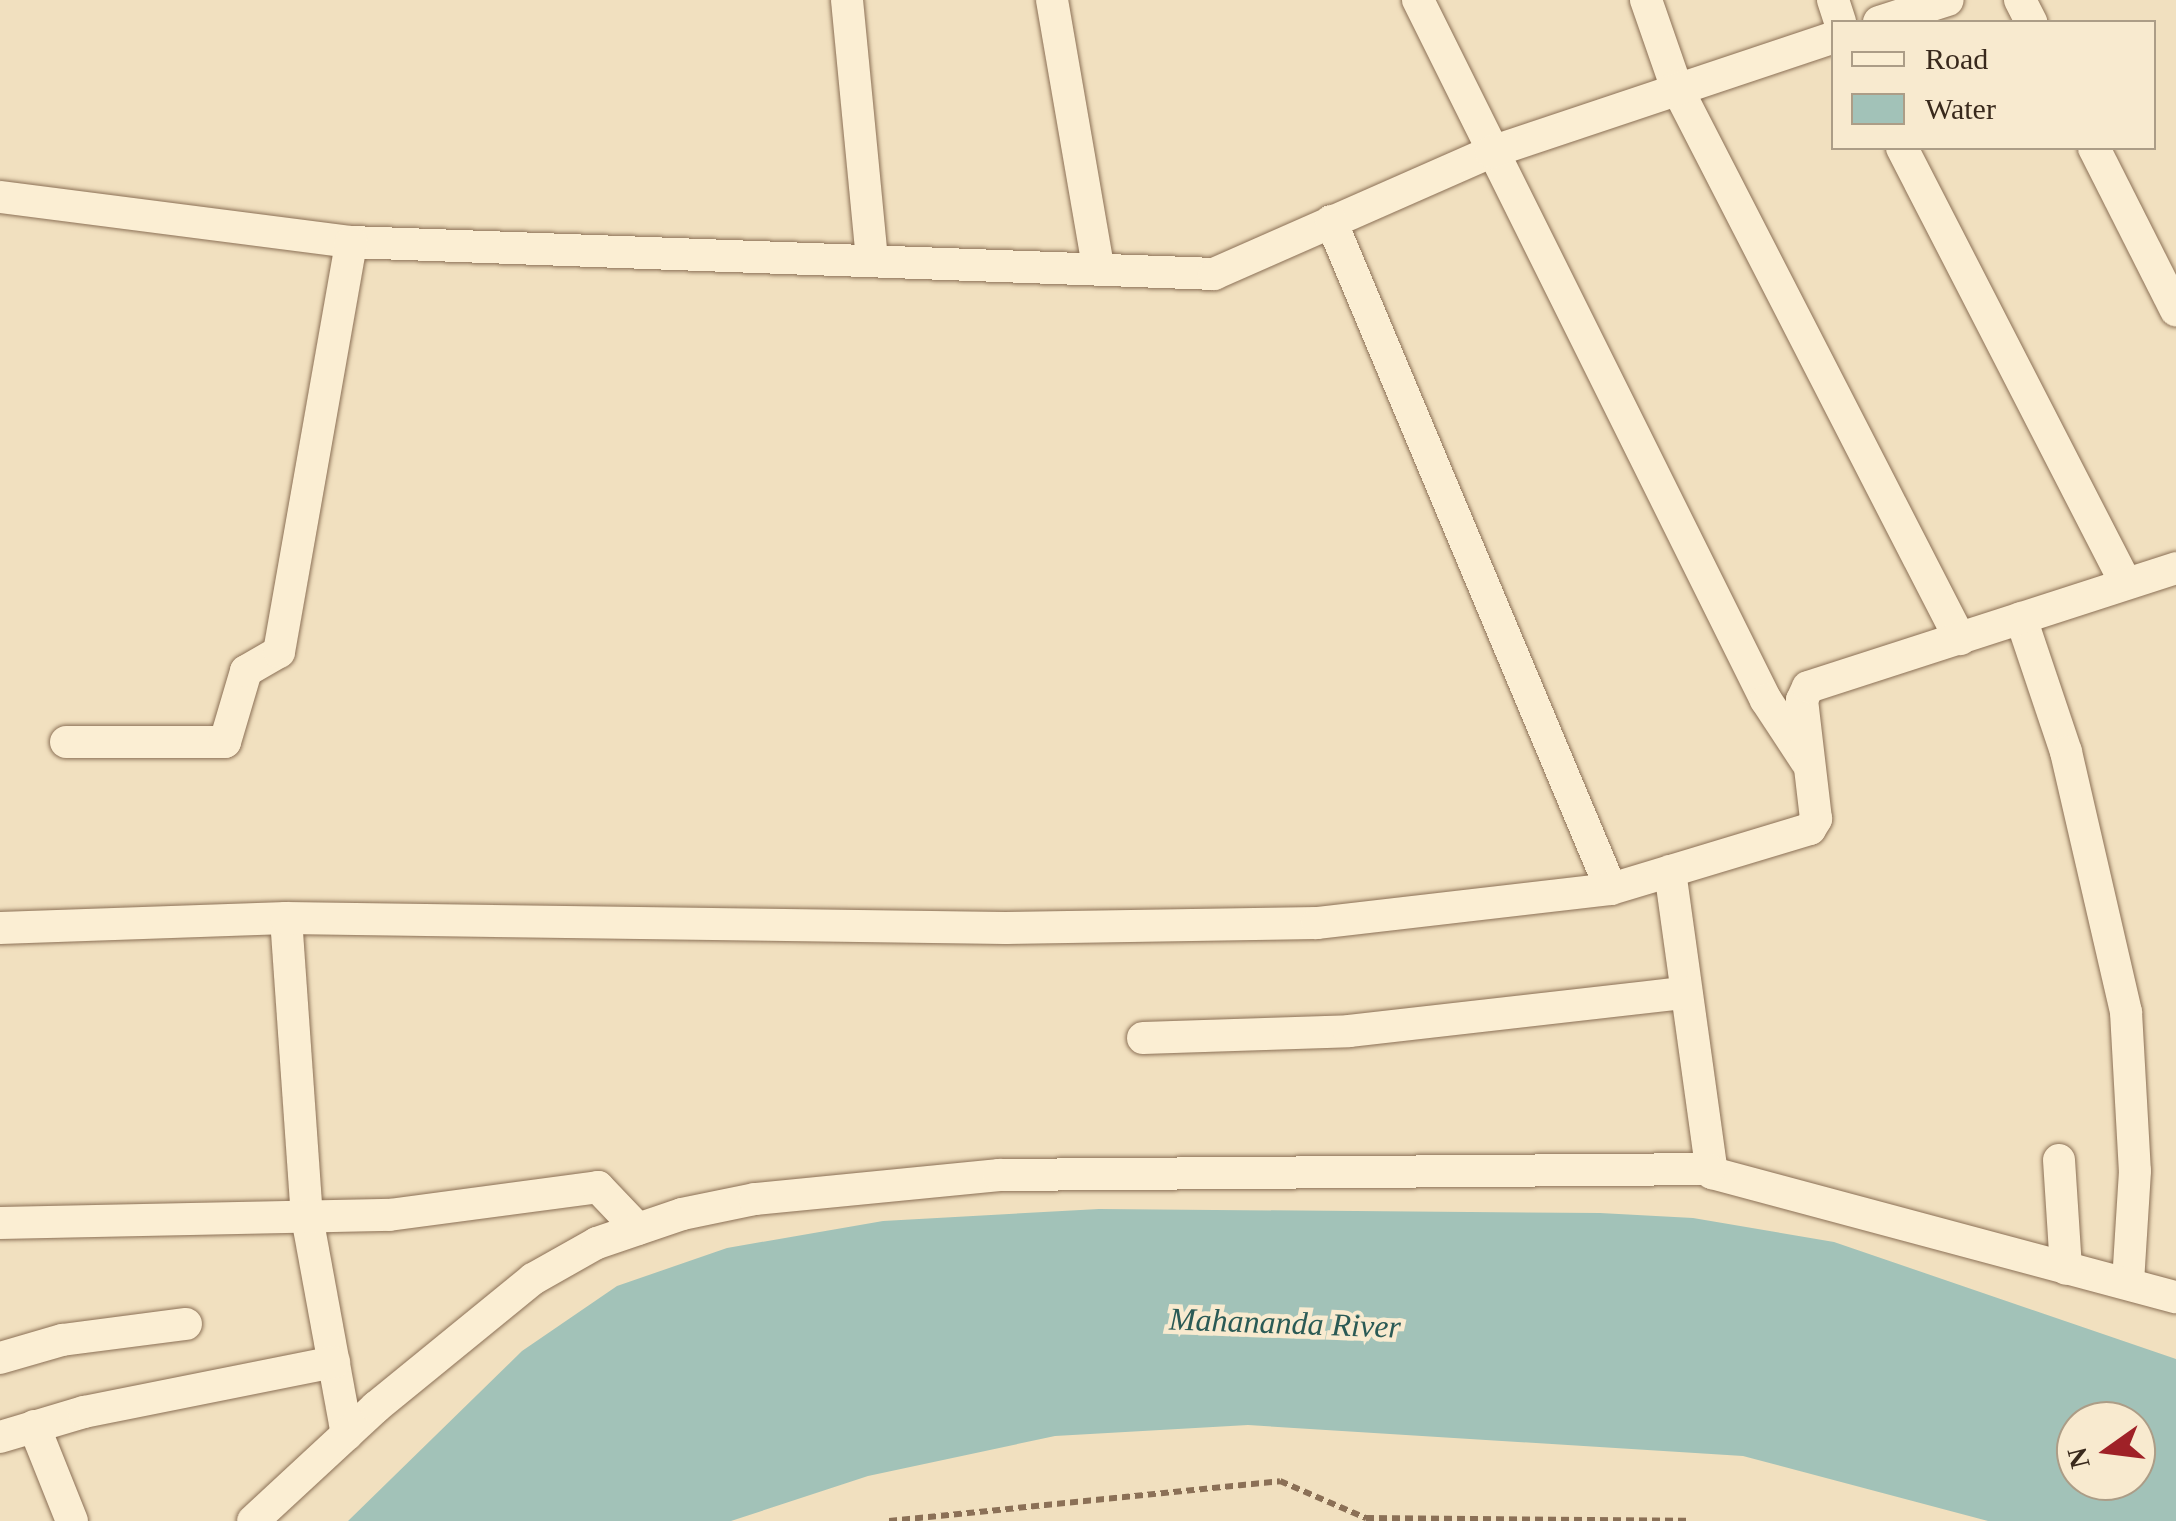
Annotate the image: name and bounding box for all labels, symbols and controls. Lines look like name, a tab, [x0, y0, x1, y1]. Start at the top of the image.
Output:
legend	[1831, 20, 2156, 150]
text: Road	[1925, 42, 1988, 75]
text: Water	[1925, 92, 1996, 125]
water label: Mahananda River	[1168, 1300, 1402, 1346]
north arrow	[2056, 1401, 2156, 1501]
text: N	[2061, 1444, 2096, 1471]

